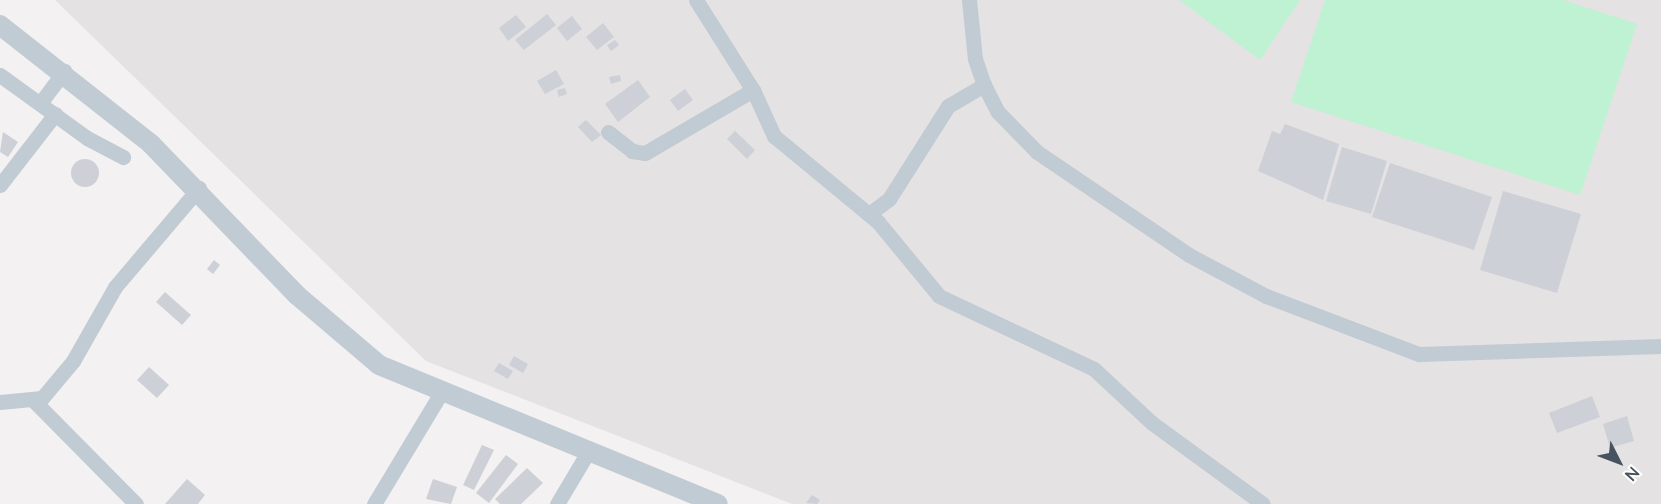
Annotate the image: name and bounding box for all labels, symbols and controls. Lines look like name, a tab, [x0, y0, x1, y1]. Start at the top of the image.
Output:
north arrow	[1589, 432, 1649, 492]
text: N	[1622, 463, 1644, 485]

